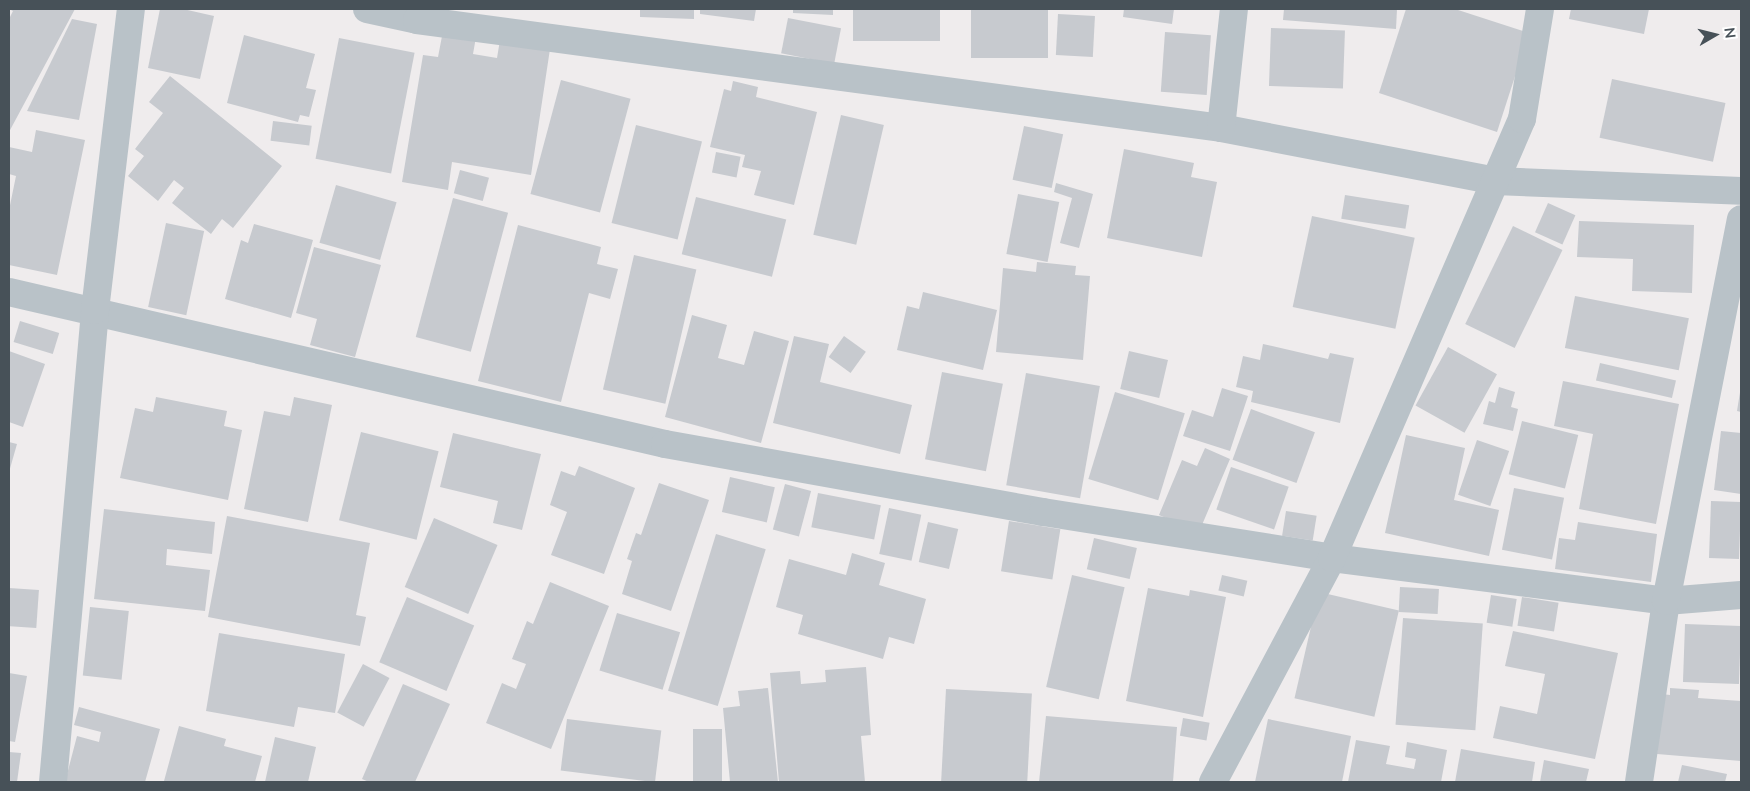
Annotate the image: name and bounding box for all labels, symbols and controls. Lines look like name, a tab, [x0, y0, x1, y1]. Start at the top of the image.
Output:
north arrow	[1690, 10, 1740, 60]
text: N	[1721, 26, 1740, 39]

